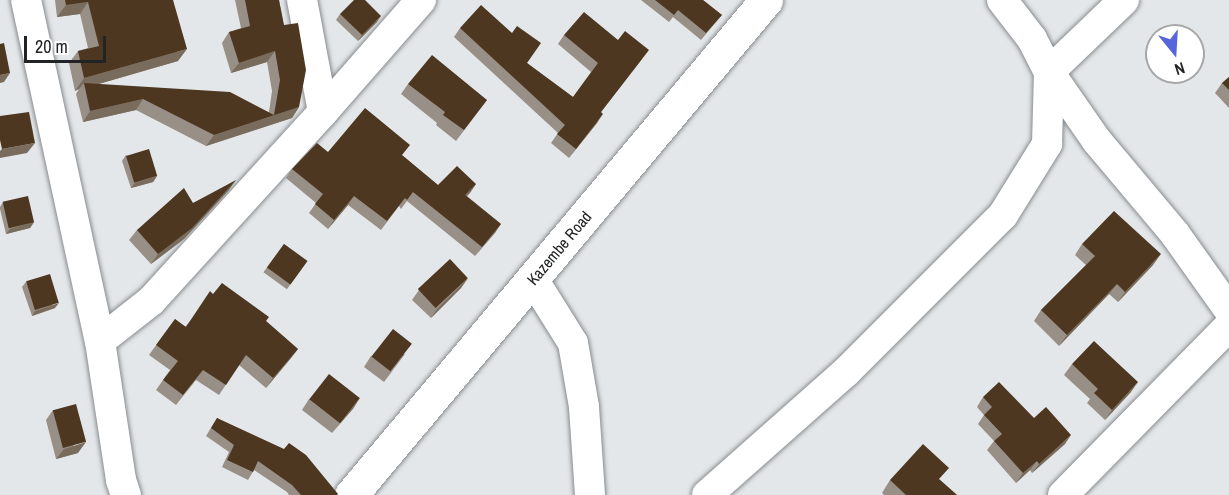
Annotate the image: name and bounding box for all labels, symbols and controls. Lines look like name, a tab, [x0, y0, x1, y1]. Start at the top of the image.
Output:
scale bar	[27, 24, 110, 62]
north arrow	[1145, 24, 1205, 84]
text: 20 m	[35, 34, 68, 59]
text: N	[1172, 57, 1188, 81]
street label: Kazembe Road	[523, 207, 595, 289]

